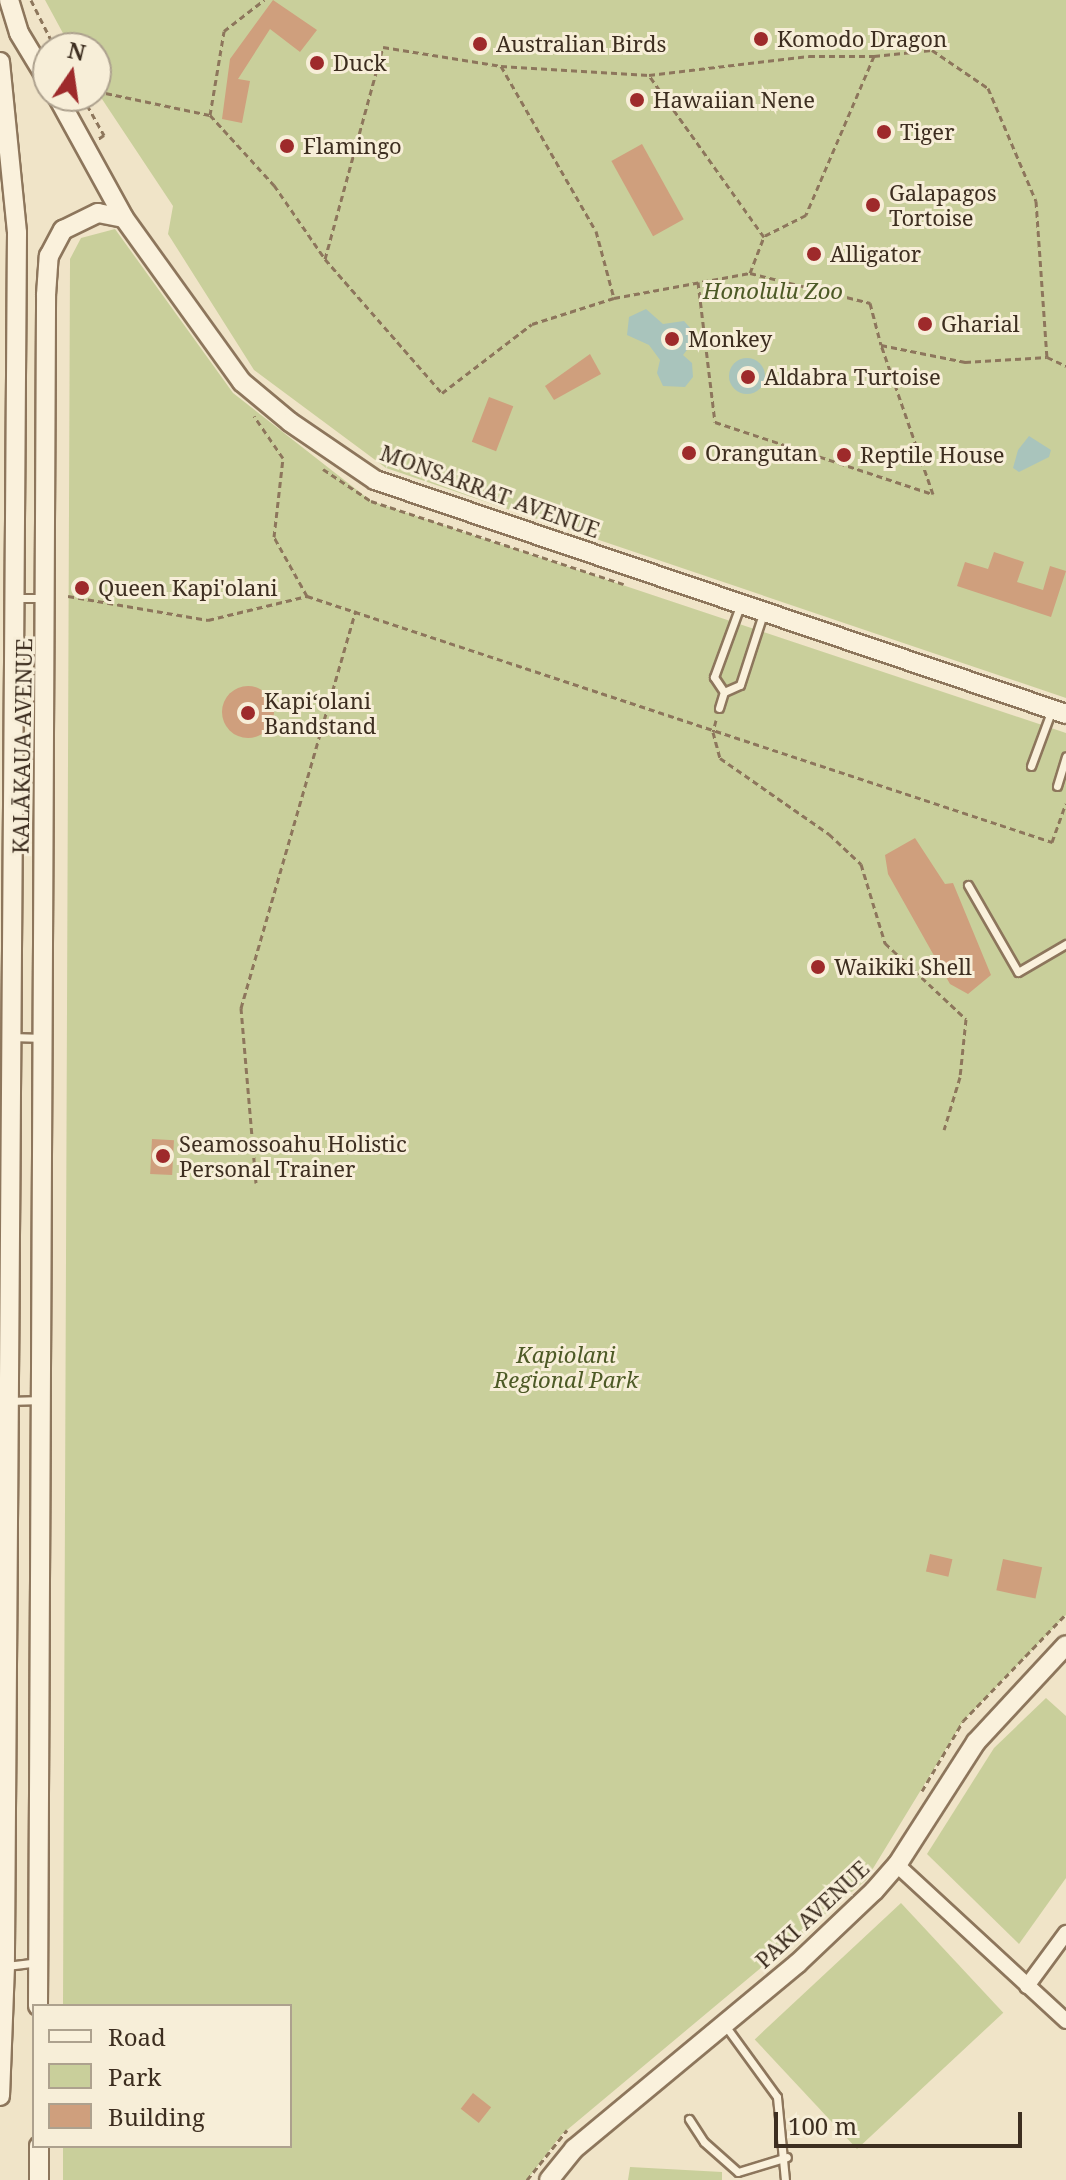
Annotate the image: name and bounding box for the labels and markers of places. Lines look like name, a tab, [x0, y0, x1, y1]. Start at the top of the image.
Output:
place label: Komodo Dragon	[777, 26, 947, 52]
marker: Komodo Dragon	[752, 30, 770, 48]
place label: Australian Birds	[496, 31, 666, 57]
marker: Australian Birds	[471, 35, 489, 53]
place label: Duck	[333, 50, 387, 76]
marker: Duck	[308, 54, 326, 72]
place label: Hawaiian Nene	[653, 87, 815, 113]
marker: Hawaiian Nene	[628, 91, 646, 109]
place label: Tiger	[900, 119, 954, 145]
marker: Tiger	[875, 123, 893, 141]
place label: Flamingo	[303, 133, 402, 159]
marker: Flamingo	[278, 137, 296, 155]
place label: Galapagos Tortoise	[889, 179, 997, 230]
marker: Galapagos Tortoise	[864, 196, 882, 214]
place label: Alligator	[830, 241, 921, 267]
marker: Alligator	[805, 245, 823, 263]
place label: Gharial	[941, 311, 1020, 337]
marker: Gharial	[916, 315, 934, 333]
place label: Monkey	[688, 326, 772, 352]
marker: Monkey	[663, 330, 681, 348]
place label: Aldabra Turtoise	[764, 364, 941, 390]
marker: Aldabra Turtoise	[739, 368, 757, 386]
place label: Orangutan	[705, 440, 818, 466]
place label: Reptile House	[860, 442, 1005, 468]
marker: Orangutan	[680, 444, 698, 462]
marker: Reptile House	[835, 446, 853, 464]
place label: Queen Kapi'olani	[98, 575, 278, 601]
marker: Queen Kapi'olani	[73, 579, 91, 597]
place label: Kapiʻolani Bandstand	[264, 687, 376, 738]
marker: Kapiʻolani Bandstand	[239, 704, 257, 722]
place label: Waikiki Shell	[834, 954, 972, 980]
marker: Waikiki Shell	[809, 958, 827, 976]
place label: Seamossoahu Holistic Personal Trainer	[179, 1130, 407, 1182]
marker: Seamossoahu Holistic Personal Trainer	[154, 1147, 172, 1165]

